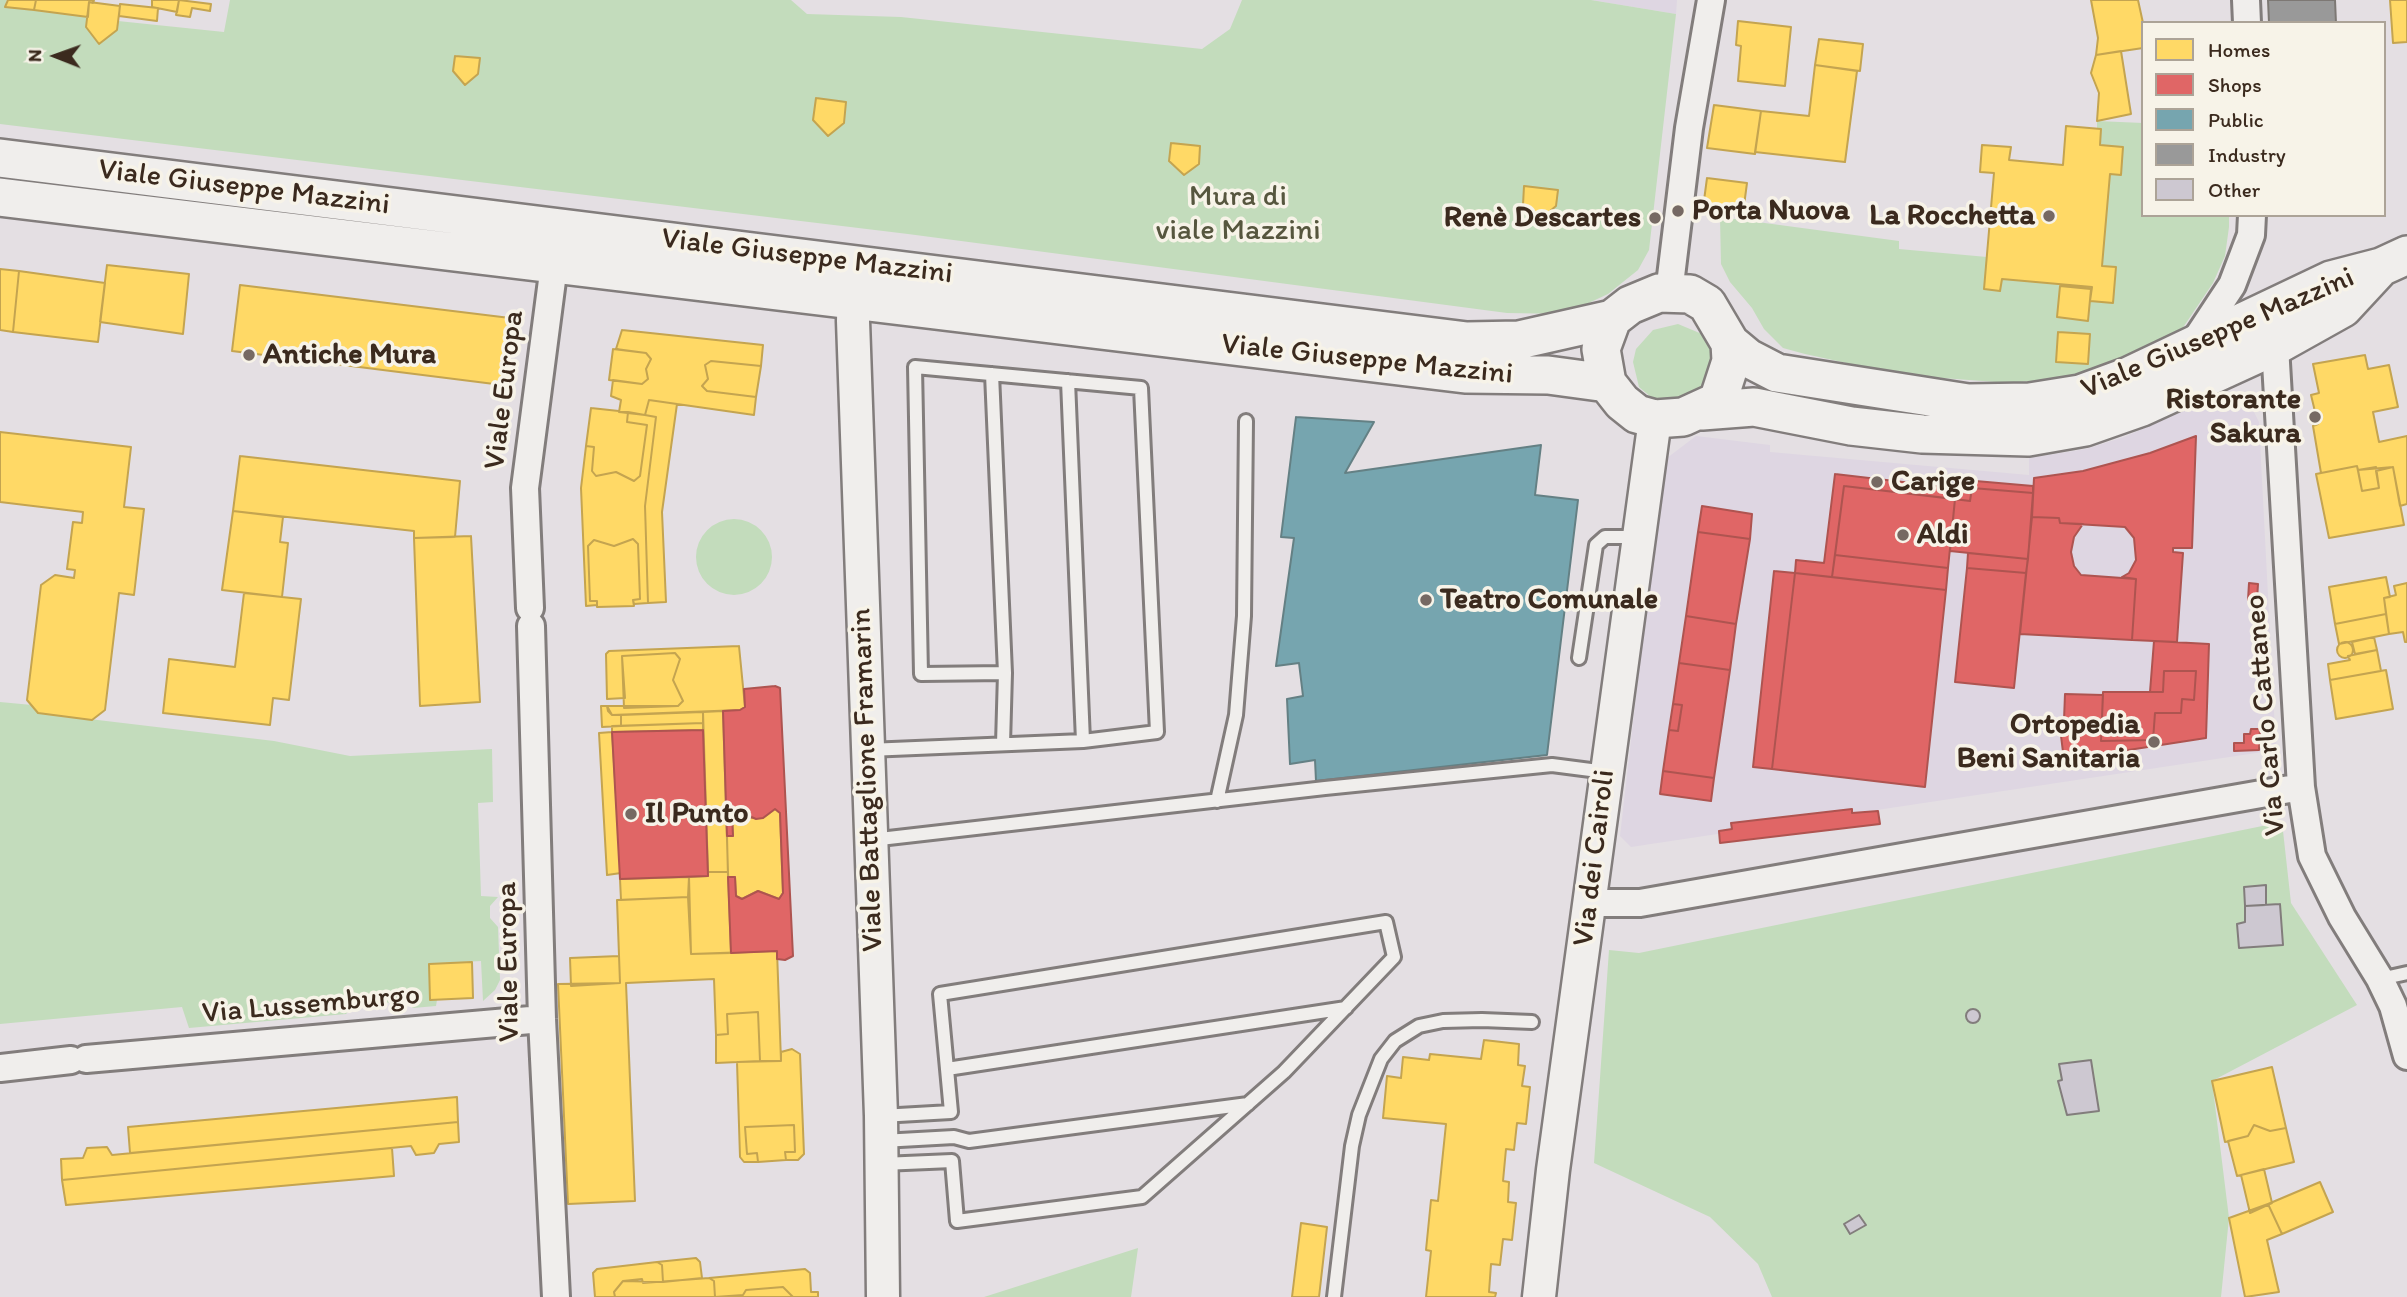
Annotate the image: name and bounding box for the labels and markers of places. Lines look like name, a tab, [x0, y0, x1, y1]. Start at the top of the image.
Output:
place label: Porta Nuova	[1692, 193, 1850, 229]
place label: La Rocchetta	[1869, 198, 2035, 234]
place label: Renè Descartes	[1444, 200, 1641, 236]
marker: Porta Nuova	[1670, 203, 1686, 219]
marker: La Rocchetta	[2041, 208, 2057, 224]
marker: Renè Descartes	[1647, 210, 1663, 226]
place label: Antiche Mura	[263, 337, 436, 373]
marker: Antiche Mura	[241, 347, 257, 363]
place label: Ristorante Sakura	[2165, 382, 2301, 452]
marker: Ristorante Sakura	[2307, 409, 2323, 425]
place label: Carige	[1891, 464, 1975, 500]
marker: Carige	[1869, 474, 1885, 490]
place label: Aldi	[1917, 517, 1968, 553]
marker: Aldi	[1895, 527, 1911, 543]
place label: Teatro Comunale	[1440, 582, 1658, 618]
marker: Teatro Comunale	[1418, 592, 1434, 608]
place label: Ortopedia Beni Sanitaria	[1957, 707, 2140, 778]
marker: Ortopedia Beni Sanitaria	[2146, 734, 2162, 750]
place label: Il Punto	[645, 796, 749, 832]
marker: Il Punto	[623, 806, 639, 822]

